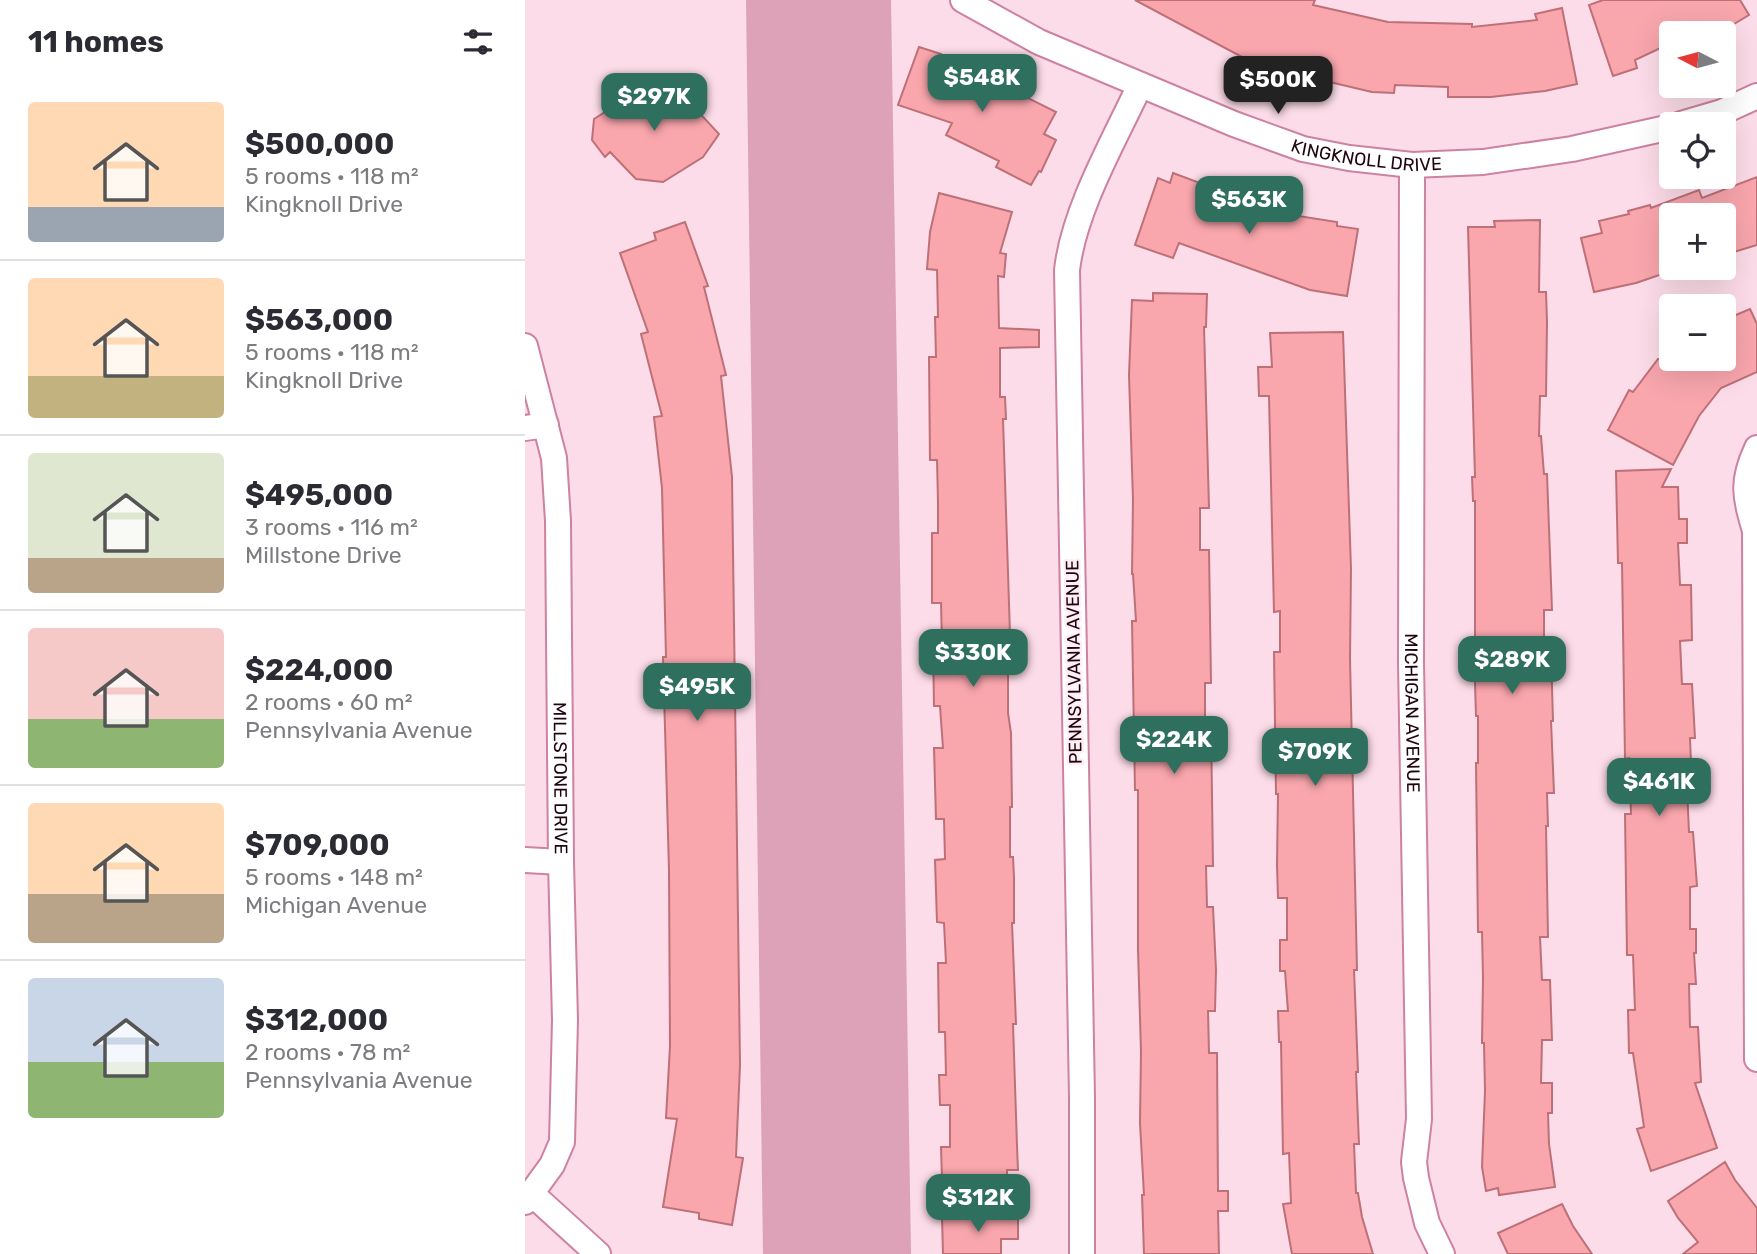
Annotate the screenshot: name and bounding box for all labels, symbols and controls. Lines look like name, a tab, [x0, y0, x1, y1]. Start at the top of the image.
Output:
north arrow	[1659, 21, 1736, 98]
map controls	[1659, 21, 1736, 371]
icon: filters	[459, 23, 497, 61]
text: 11 homes	[28, 24, 164, 60]
pin: $548K	[933, 54, 1031, 114]
pin: $500K	[1229, 57, 1327, 116]
text: $548K	[944, 63, 1020, 91]
text: $500K	[1240, 65, 1316, 93]
pin: $297K	[605, 74, 703, 133]
text: $297K	[617, 82, 691, 110]
button: locate	[1659, 112, 1736, 189]
text: $500,000	[245, 126, 394, 162]
icon: home	[84, 130, 168, 214]
street label: KINGKNOLL DRIVE	[1288, 135, 1442, 176]
text: 5 rooms · 118 m²	[245, 162, 419, 190]
pin: $563K	[1200, 176, 1298, 236]
text: $563K	[1211, 185, 1287, 213]
text: Kingknoll Drive	[245, 190, 403, 218]
button: +	[1659, 203, 1736, 280]
button: −	[1659, 294, 1736, 371]
text: $563,000	[245, 302, 393, 338]
icon: home	[84, 306, 168, 390]
text: 5 rooms · 118 m²	[245, 338, 419, 366]
text: Kingknoll Drive	[245, 366, 403, 394]
text: $495,000	[245, 477, 393, 513]
icon: home	[84, 481, 168, 565]
text: 3 rooms · 116 m²	[245, 513, 418, 541]
text: Millstone Drive	[245, 541, 402, 569]
street label: PENNSYLVANIA AVENUE	[1061, 560, 1087, 764]
pin: $330K	[924, 630, 1022, 689]
street label: MICHIGAN AVENUE	[1400, 633, 1424, 793]
pin: $289K	[1463, 636, 1561, 696]
text: $330K	[935, 638, 1011, 666]
text: $289K	[1474, 645, 1550, 673]
text: $224,000	[245, 652, 394, 688]
icon: home	[84, 656, 168, 740]
pin: $495K	[648, 664, 746, 723]
text: $495K	[659, 672, 735, 700]
text: 2 rooms · 60 m²	[245, 688, 413, 716]
street label: MILLSTONE DRIVE	[549, 702, 572, 855]
text: Pennsylvania Avenue	[245, 716, 473, 744]
pin: $224K	[1125, 716, 1223, 776]
text: $224K	[1136, 725, 1212, 753]
pin: $709K	[1266, 728, 1364, 788]
text: $709K	[1278, 737, 1352, 765]
pin: $461K	[1610, 758, 1708, 818]
text: $461K	[1623, 767, 1695, 795]
text: $709,000	[245, 827, 390, 863]
icon: home	[84, 831, 168, 915]
text: 5 rooms · 148 m²	[245, 863, 423, 891]
text: Michigan Avenue	[245, 891, 427, 919]
text: $312,000	[245, 1002, 388, 1038]
icon: home	[84, 1006, 168, 1090]
text: 2 rooms · 78 m²	[245, 1038, 410, 1066]
text: Pennsylvania Avenue	[245, 1066, 473, 1094]
pin: $312K	[929, 1174, 1027, 1234]
text: $312K	[942, 1183, 1014, 1211]

